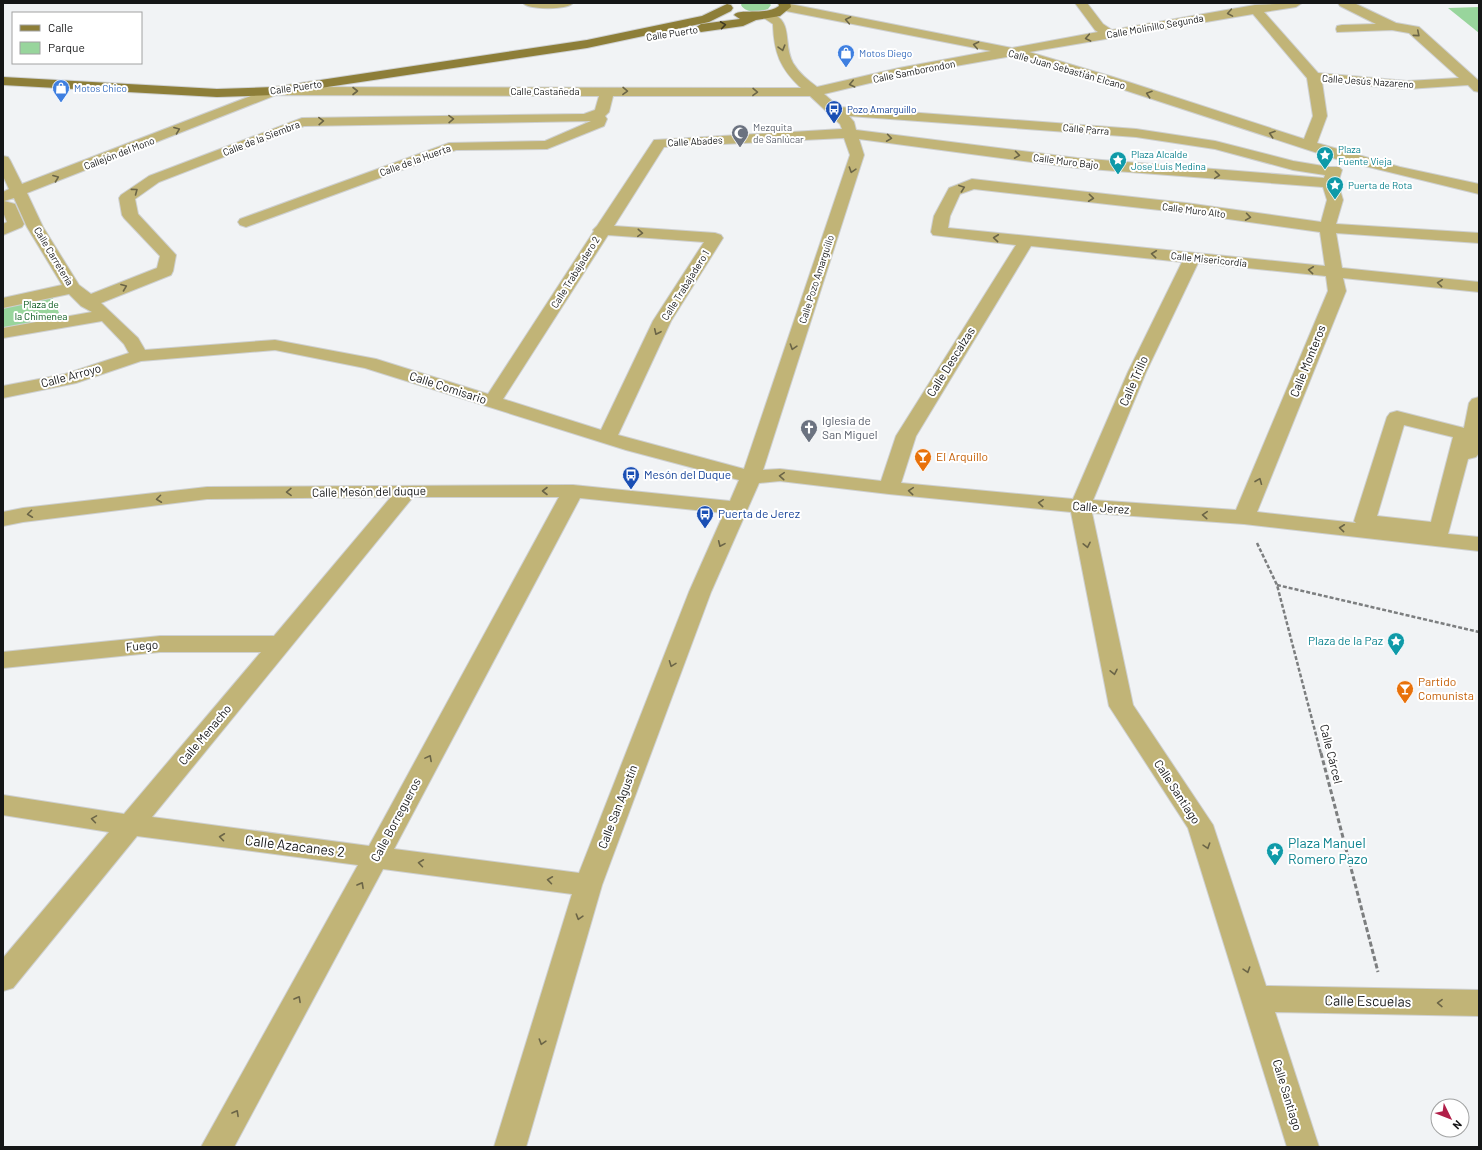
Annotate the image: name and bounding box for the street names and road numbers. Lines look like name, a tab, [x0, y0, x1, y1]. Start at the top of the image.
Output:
street label: Calle Molinillo Segunda	[1106, 12, 1204, 40]
street label: Calle Puerto	[645, 23, 699, 43]
street label: Calle Juan Sebastián Elcano	[1007, 47, 1127, 91]
street label: Calle Samborondon	[872, 57, 956, 85]
street label: Calle Jesús Nazareno	[1322, 72, 1414, 90]
street label: Calle Puerto	[269, 77, 323, 97]
street label: Calle Castañeda	[511, 85, 580, 97]
street label: Calle de la Siembra	[221, 118, 301, 158]
street label: Calle Parra	[1062, 121, 1110, 137]
street label: Callejón del Mono	[82, 134, 156, 172]
street label: Calle Abades	[667, 134, 723, 148]
street label: Calle de la Huerta	[378, 142, 452, 178]
street label: Calle Muro Bajo	[1033, 151, 1099, 171]
street label: Calle Muro Alto	[1162, 200, 1226, 220]
street label: Calle Carretería	[32, 224, 76, 288]
street label: Calle Pozo Amarguillo	[796, 233, 836, 325]
street label: Calle Trabajadero 2	[548, 234, 602, 310]
street label: Calle Trabajadero 1	[659, 248, 711, 322]
street label: Calle Misericordia	[1170, 249, 1248, 269]
street label: Calle Monteros	[1286, 322, 1328, 399]
street label: Calle Descalzas	[923, 324, 977, 399]
street label: Calle Trillo	[1116, 353, 1150, 408]
street label: Calle Arroyo	[39, 360, 102, 390]
street label: Calle Comisario	[408, 368, 489, 406]
street label: Calle Mesón del duque	[312, 483, 426, 499]
street label: Calle Jerez	[1072, 498, 1130, 516]
street label: Fuego	[125, 637, 159, 653]
street label: Calle Menacho	[175, 701, 234, 767]
street label: Calle Cárcel	[1318, 723, 1346, 785]
street label: Calle Santiago	[1152, 757, 1204, 826]
street label: Calle San Agustín	[595, 763, 639, 851]
street label: Calle Borregueros	[367, 775, 423, 864]
street label: Calle Azacanes 2	[244, 831, 346, 860]
street label: Calle Escuelas	[1324, 991, 1412, 1010]
street label: Calle Santiago	[1270, 1057, 1305, 1132]

